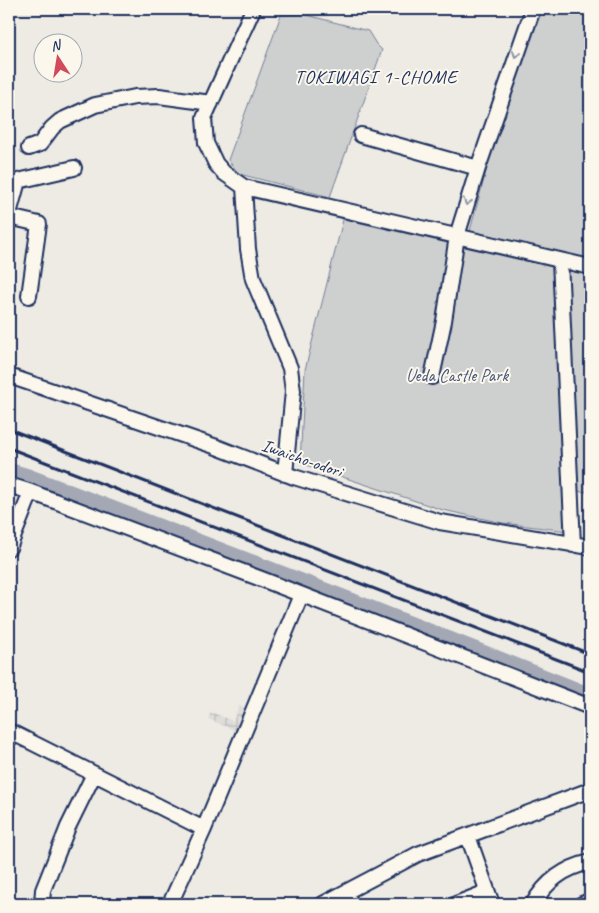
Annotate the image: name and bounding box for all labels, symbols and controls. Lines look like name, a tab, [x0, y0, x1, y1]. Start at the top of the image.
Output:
north arrow	[32, 32, 82, 82]
text: N	[49, 36, 64, 55]
one-way arrow	[512, 50, 522, 58]
district label: TOKIWAGI 1-CHOME	[294, 65, 459, 89]
one-way arrow	[463, 197, 473, 205]
park label: Ueda Castle Park	[406, 364, 509, 386]
street label: Iwaicho-odori	[259, 434, 348, 483]

